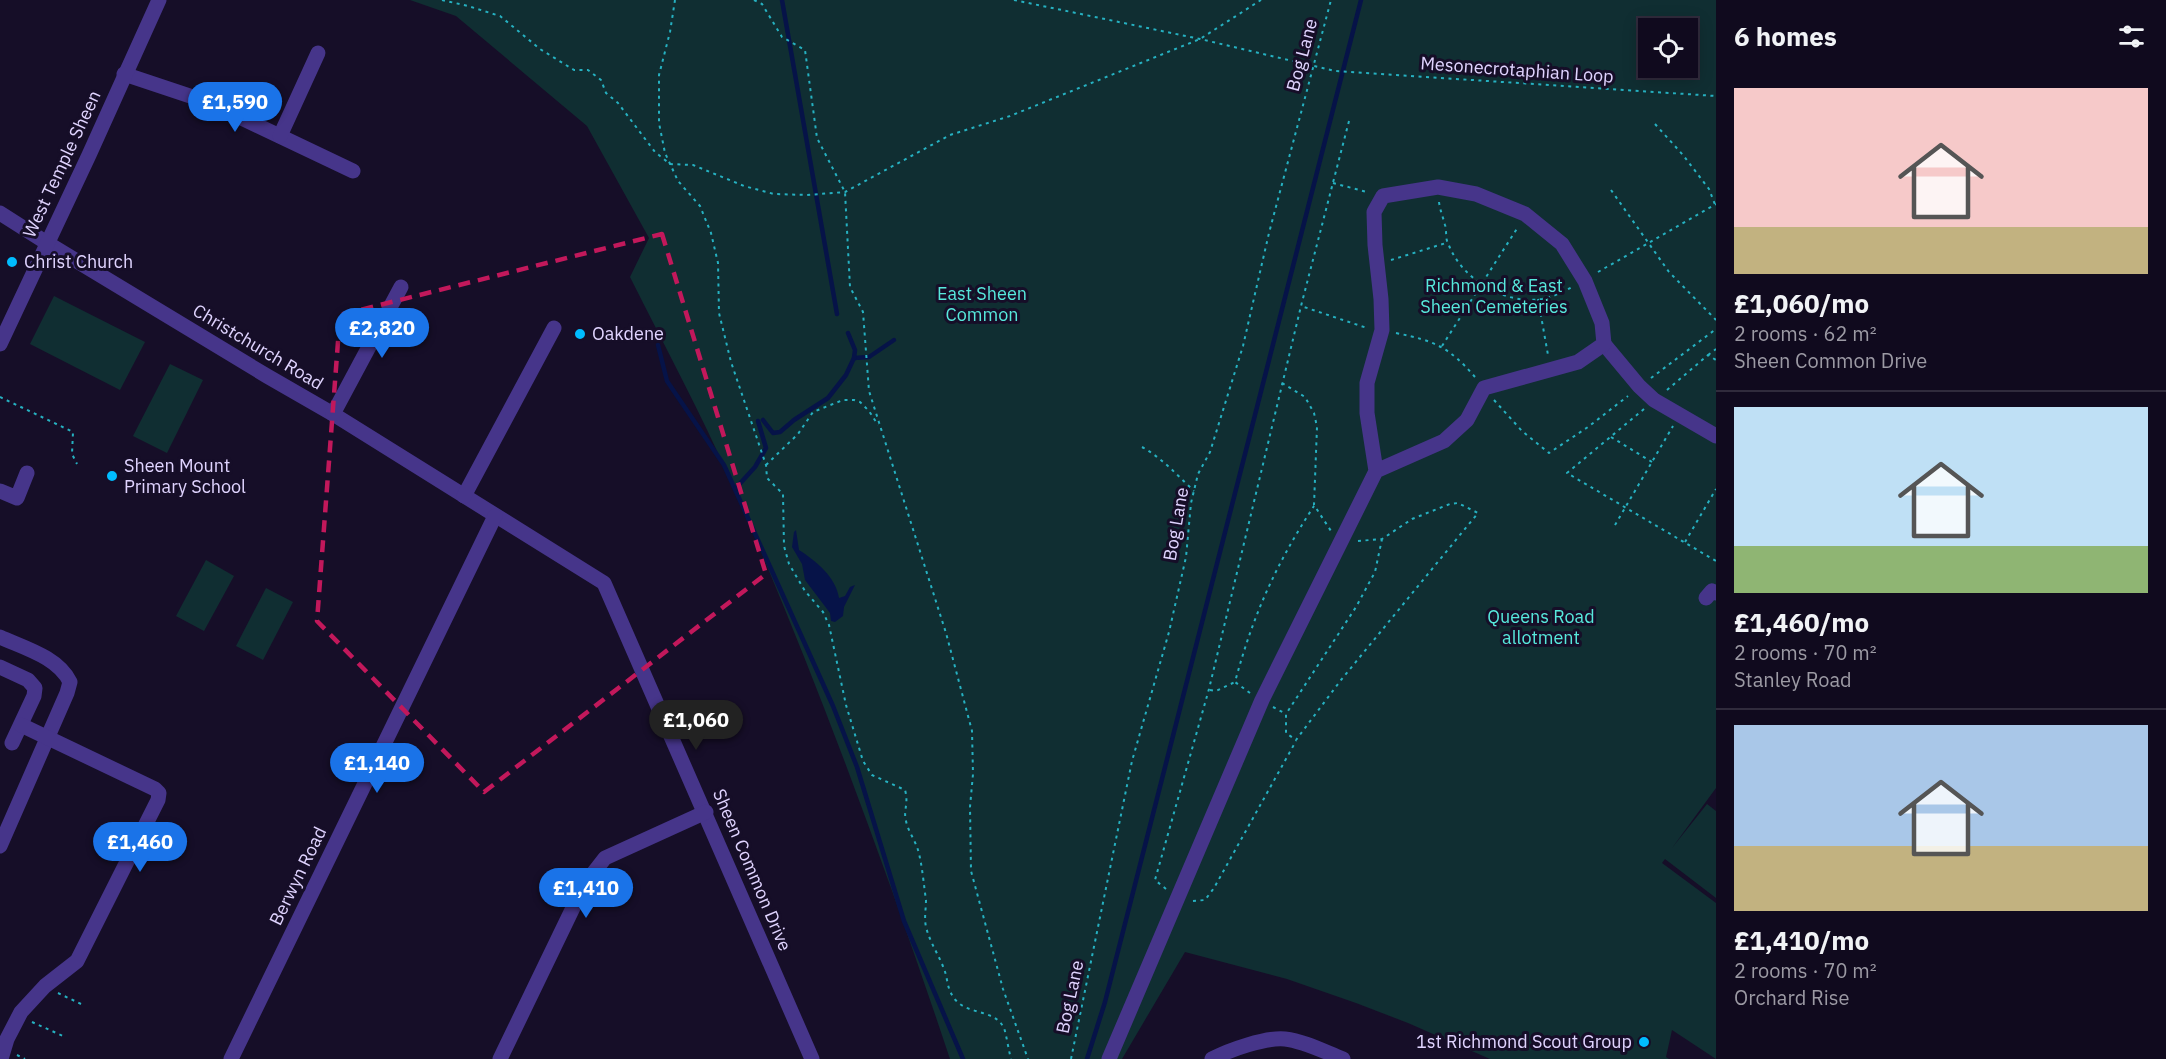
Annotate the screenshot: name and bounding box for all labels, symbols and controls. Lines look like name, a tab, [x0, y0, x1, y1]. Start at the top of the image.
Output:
street label: Bog Lane	[1281, 16, 1322, 94]
map controls	[1638, 18, 1698, 78]
button: locate	[1638, 18, 1698, 78]
text: 6 homes	[1734, 19, 1837, 53]
icon: filters	[2115, 20, 2148, 53]
street label: Mesonecrotaphian Loop	[1420, 51, 1614, 88]
pin: £1,590	[186, 82, 284, 133]
street label: West Temple Sheen	[17, 87, 106, 241]
text: £1,590	[202, 88, 268, 115]
icon: home	[1887, 127, 1995, 235]
place label: Christ Church	[24, 250, 133, 273]
marker: Christ Church	[5, 255, 19, 269]
park label: Richmond & East Sheen Cemeteries	[1420, 274, 1568, 318]
park label: East Sheen Common	[937, 282, 1027, 326]
text: £1,060/mo	[1734, 286, 1869, 320]
street label: Christchurch Road	[189, 299, 328, 395]
pin: £2,820	[333, 308, 431, 359]
text: £2,820	[349, 314, 415, 341]
text: 2 rooms · 62 m²	[1734, 320, 1877, 347]
place label: Oakdene	[592, 322, 664, 345]
marker: Oakdene	[573, 327, 587, 341]
text: Sheen Common Drive	[1734, 347, 1927, 374]
icon: home	[1887, 446, 1995, 554]
place label: Sheen Mount Primary School	[124, 454, 246, 498]
marker: Sheen Mount Primary School	[105, 469, 119, 483]
street label: Bog Lane	[1158, 485, 1193, 563]
park label: Queens Road allotment	[1487, 605, 1595, 649]
text: £1,460/mo	[1734, 605, 1869, 639]
text: 2 rooms · 70 m²	[1734, 639, 1877, 666]
text: Stanley Road	[1734, 666, 1852, 693]
pin: £1,060	[647, 700, 745, 751]
text: £1,060	[663, 706, 729, 733]
pin: £1,140	[328, 743, 426, 794]
text: £1,140	[344, 749, 410, 776]
icon: home	[1887, 764, 1995, 872]
street label: Sheen Common Drive	[708, 785, 797, 954]
pin: £1,460	[91, 822, 189, 873]
street label: Berwyn Road	[264, 823, 331, 929]
text: £1,460	[107, 828, 173, 855]
pin: £1,410	[537, 868, 635, 919]
text: £1,410	[553, 874, 619, 901]
text: £1,410/mo	[1734, 923, 1869, 957]
text: 2 rooms · 70 m²	[1734, 957, 1877, 984]
street label: Bog Lane	[1051, 958, 1089, 1036]
text: Orchard Rise	[1734, 984, 1850, 1011]
place label: 1st Richmond Scout Group	[1416, 1030, 1632, 1053]
marker: 1st Richmond Scout Group	[1637, 1035, 1651, 1049]

